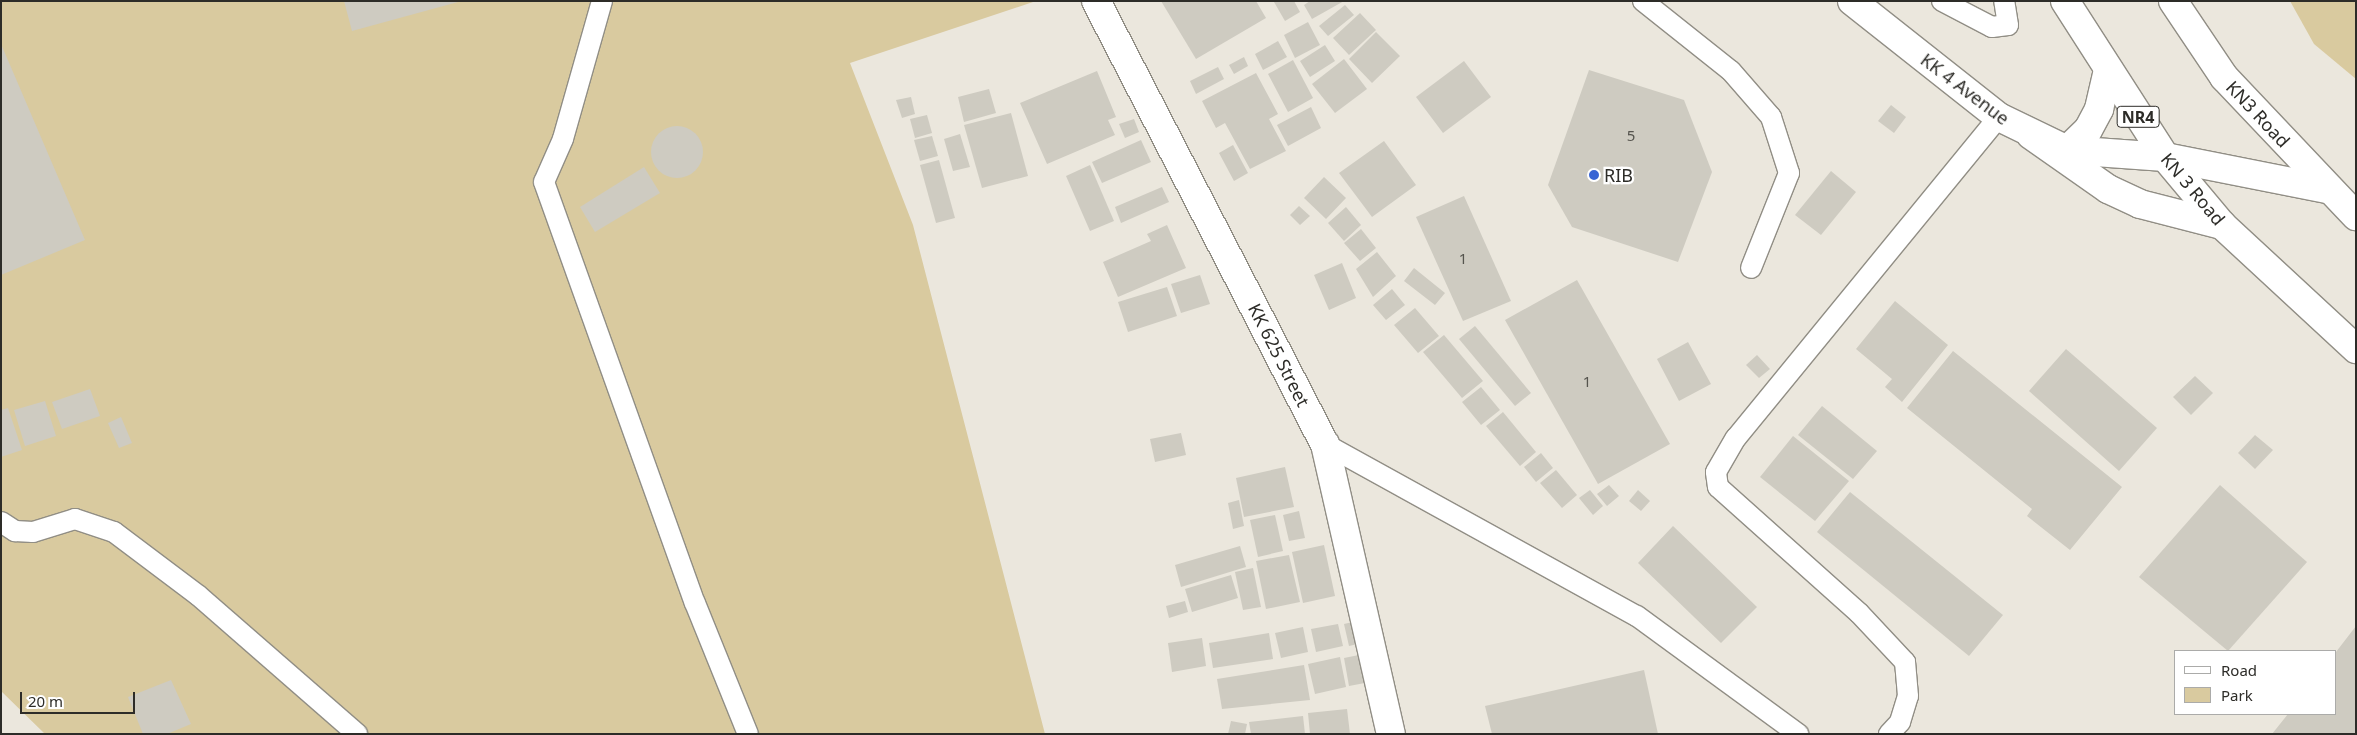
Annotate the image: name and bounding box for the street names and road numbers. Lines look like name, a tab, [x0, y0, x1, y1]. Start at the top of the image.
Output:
street label: KK 4 Avenue	[1917, 49, 2013, 129]
street label: KN3 Road	[2222, 76, 2294, 152]
road number: NR4	[2116, 104, 2160, 130]
street label: KN 3 Road	[2157, 148, 2229, 230]
street label: KK 625 Street	[1244, 300, 1314, 410]

